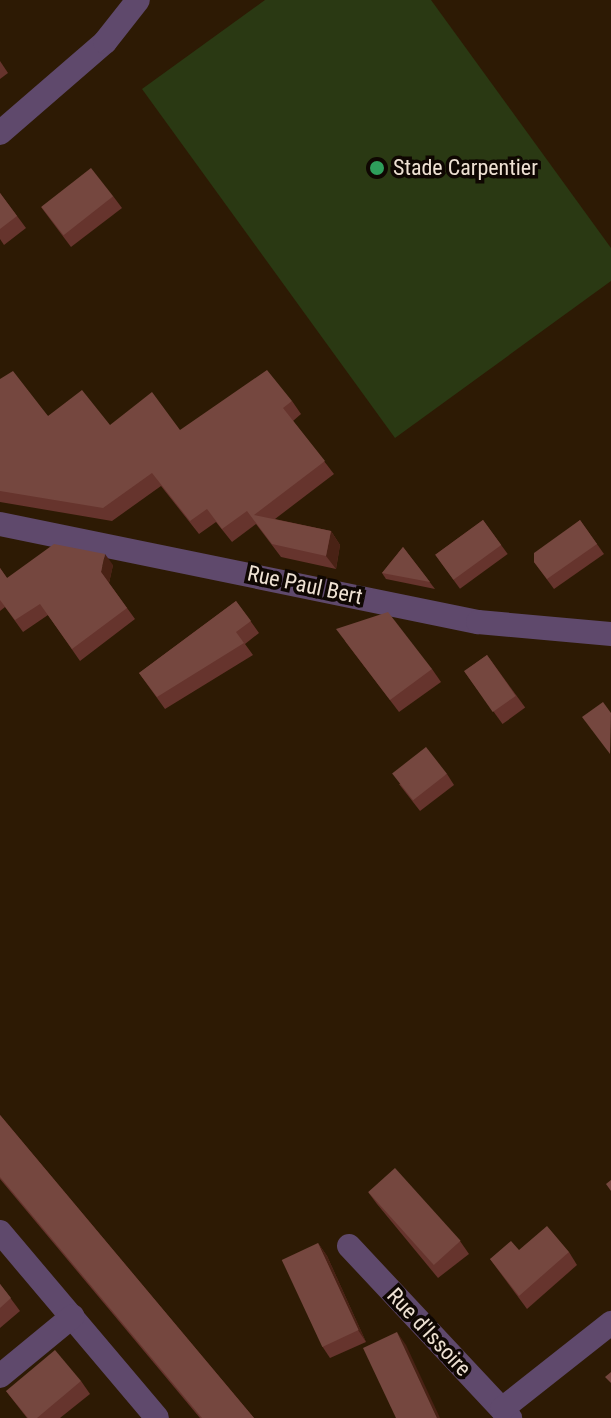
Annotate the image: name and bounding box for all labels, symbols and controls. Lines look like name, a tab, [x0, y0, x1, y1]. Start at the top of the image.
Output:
place label: Stade Carpentier	[393, 155, 538, 181]
marker: Stade Carpentier	[368, 159, 386, 177]
street label: Rue Paul Bert	[245, 560, 365, 610]
street label: Rue d'Issoire	[382, 1282, 476, 1382]

